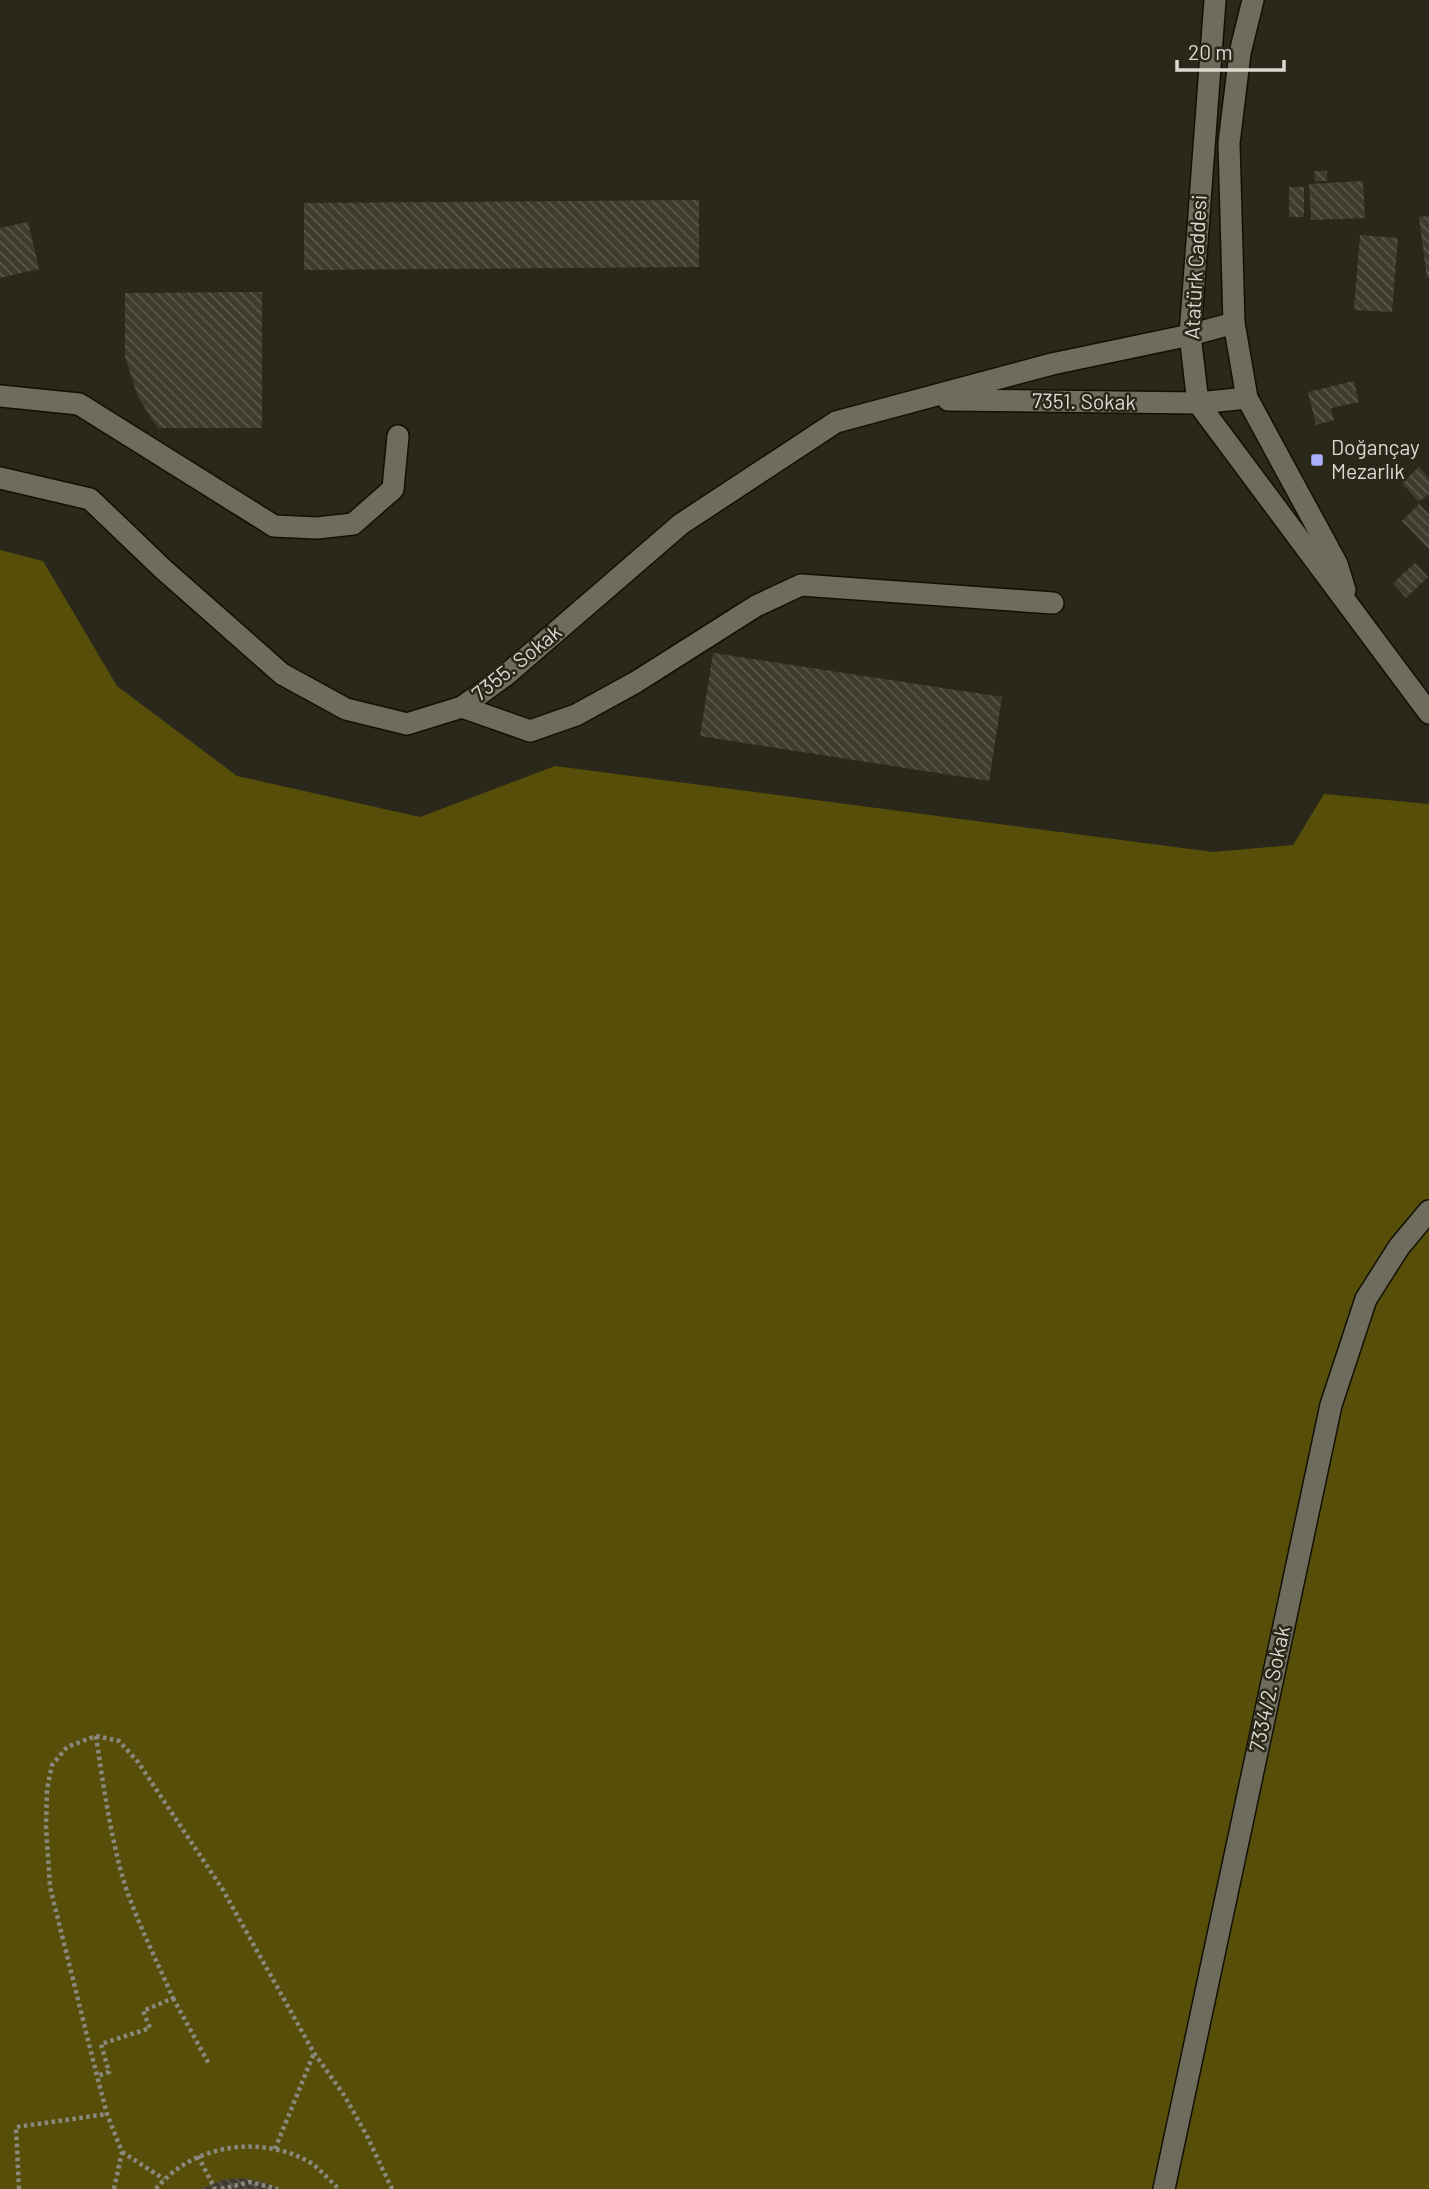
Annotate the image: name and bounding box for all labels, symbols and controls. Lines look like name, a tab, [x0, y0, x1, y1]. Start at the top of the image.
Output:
scale bar	[1177, 28, 1284, 72]
text: 20 m	[1188, 39, 1233, 64]
street label: Atatürk Caddesi	[1178, 194, 1211, 340]
street label: 7351. Sokak	[1032, 387, 1136, 414]
place label: Doğançay Mezarlık	[1331, 434, 1420, 483]
marker: Doğançay Mezarlık	[1309, 452, 1325, 468]
street label: 7355. Sokak	[466, 618, 566, 705]
street label: 7334/2. Sokak	[1243, 1623, 1294, 1754]

